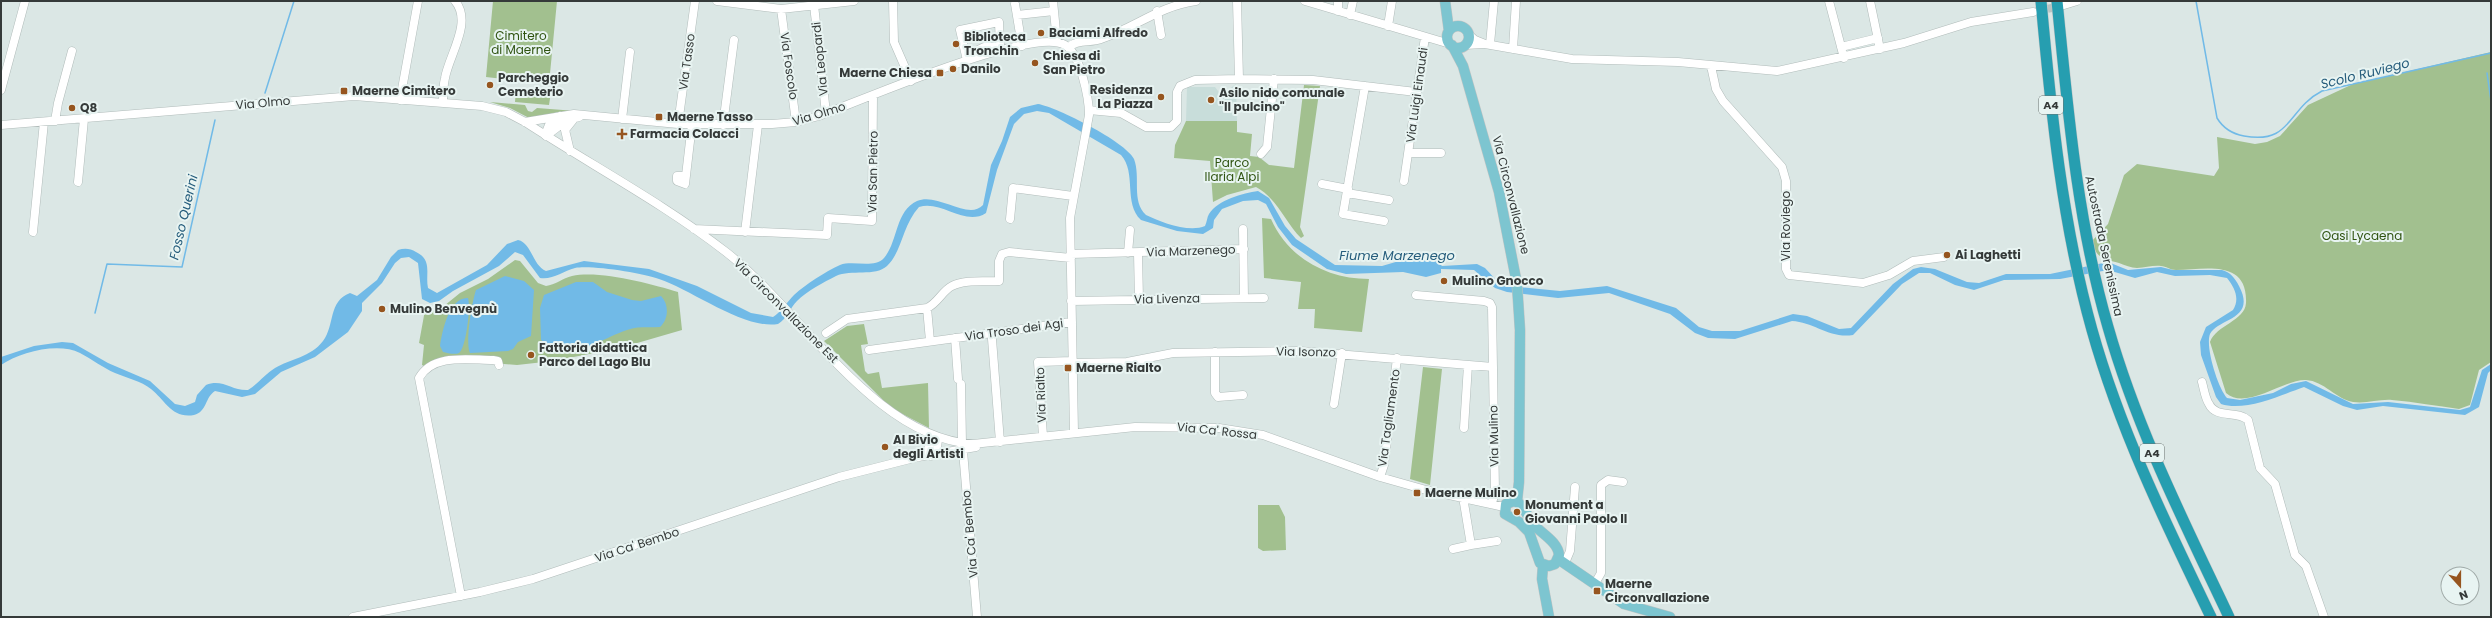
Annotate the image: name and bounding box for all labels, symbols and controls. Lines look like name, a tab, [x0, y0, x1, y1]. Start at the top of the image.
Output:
street label: Via Leopardi	[807, 21, 832, 97]
place label: Baciami Alfredo	[1049, 24, 1148, 41]
park label: Cimitero di Maerne	[491, 27, 551, 58]
place label: Biblioteca Tronchin	[964, 28, 1026, 59]
marker: Baciami Alfredo	[1036, 28, 1046, 38]
street label: Via Foscolo	[776, 31, 803, 101]
street label: Via Tasso	[674, 32, 699, 91]
marker: Biblioteca Tronchin	[951, 39, 961, 49]
street label: Via Luigi Einaudi	[1401, 46, 1432, 144]
place label: Chiesa di San Pietro	[1043, 47, 1106, 78]
water label: Scolo Ruviego	[2319, 53, 2412, 94]
marker: Chiesa di San Pietro	[1030, 58, 1040, 68]
place label: Danilo	[961, 60, 1001, 77]
place label: Maerne Chiesa	[839, 64, 932, 81]
marker: Danilo	[948, 64, 958, 74]
marker: Maerne Chiesa	[935, 68, 945, 78]
place label: Parcheggio Cemeterio	[498, 69, 569, 100]
marker: Parcheggio Cemeterio	[485, 80, 495, 90]
place label: Residenza La Piazza	[1090, 81, 1153, 112]
place label: Maerne Cimitero	[352, 82, 456, 99]
place label: Asilo nido comunale "Il pulcino"	[1219, 84, 1345, 115]
marker: Maerne Cimitero	[339, 86, 349, 96]
street label: Via Olmo	[235, 92, 291, 113]
marker: Residenza La Piazza	[1156, 92, 1166, 102]
marker: Asilo nido comunale "Il pulcino"	[1206, 95, 1216, 105]
road number: A4	[2039, 96, 2063, 114]
street label: Via Olmo	[790, 97, 848, 130]
place label: Q8	[80, 99, 97, 116]
marker: Q8	[67, 103, 77, 113]
place label: Maerne Tasso	[667, 108, 753, 125]
marker: Maerne Tasso	[654, 112, 664, 122]
place label: Farmacia Colacci	[630, 125, 739, 142]
marker: Farmacia Colacci	[617, 129, 627, 139]
street label: Via San Pietro	[863, 130, 882, 213]
street label: Via Circonvallazione	[1489, 134, 1534, 256]
park label: Parco Ilaria Alpi	[1205, 154, 1259, 185]
water label: Fosso Querini	[164, 172, 203, 262]
street label: Autostrada Serenissima	[2081, 174, 2128, 318]
street label: Via Roviego	[1777, 191, 1794, 261]
park label: Oasi Lycaena	[2322, 227, 2402, 244]
street label: Via Marzenego	[1146, 240, 1236, 261]
water label: Fiume Marzenego	[1339, 246, 1455, 265]
place label: Ai Laghetti	[1955, 246, 2021, 263]
marker: Ai Laghetti	[1942, 250, 1952, 260]
street label: Via Circonvallazione Est	[730, 255, 842, 367]
place label: Mulino Gnocco	[1452, 272, 1544, 289]
marker: Mulino Gnocco	[1439, 276, 1449, 286]
street label: Via Livenza	[1134, 289, 1200, 308]
place label: Mulino Benvegnù	[390, 300, 497, 317]
marker: Mulino Benvegnù	[377, 304, 387, 314]
street label: Via Troso dei Agi	[964, 314, 1064, 345]
place label: Fattoria didattica Parco del Lago Blu	[539, 339, 651, 370]
street label: Via Isonzo	[1276, 342, 1337, 361]
marker: Fattoria didattica Parco del Lago Blu	[526, 350, 536, 360]
place label: Maerne Rialto	[1076, 359, 1162, 376]
marker: Maerne Rialto	[1063, 363, 1073, 373]
street label: Via Rialto	[1031, 367, 1050, 423]
street label: Via Tagliamento	[1373, 368, 1404, 468]
street label: Via Mulino	[1484, 405, 1503, 467]
street label: Via Ca' Rossa	[1176, 418, 1258, 443]
place label: Al Bivio degli Artisti	[893, 431, 964, 462]
marker: Al Bivio degli Artisti	[880, 442, 890, 452]
road number: A4	[2140, 444, 2164, 462]
place label: Maerne Mulino	[1425, 484, 1517, 501]
marker: Maerne Mulino	[1412, 488, 1422, 498]
street label: Via Ca' Bembo	[957, 489, 982, 579]
place label: Monument a Giovanni Paolo II	[1525, 496, 1627, 527]
marker: Monument a Giovanni Paolo II	[1512, 507, 1522, 517]
street label: Via Ca' Bembo	[592, 523, 682, 566]
north arrow	[2440, 566, 2480, 606]
place label: Maerne Circonvallazione	[1605, 575, 1710, 606]
marker: Maerne Circonvallazione	[1592, 586, 1602, 596]
text: N	[2457, 586, 2470, 604]

